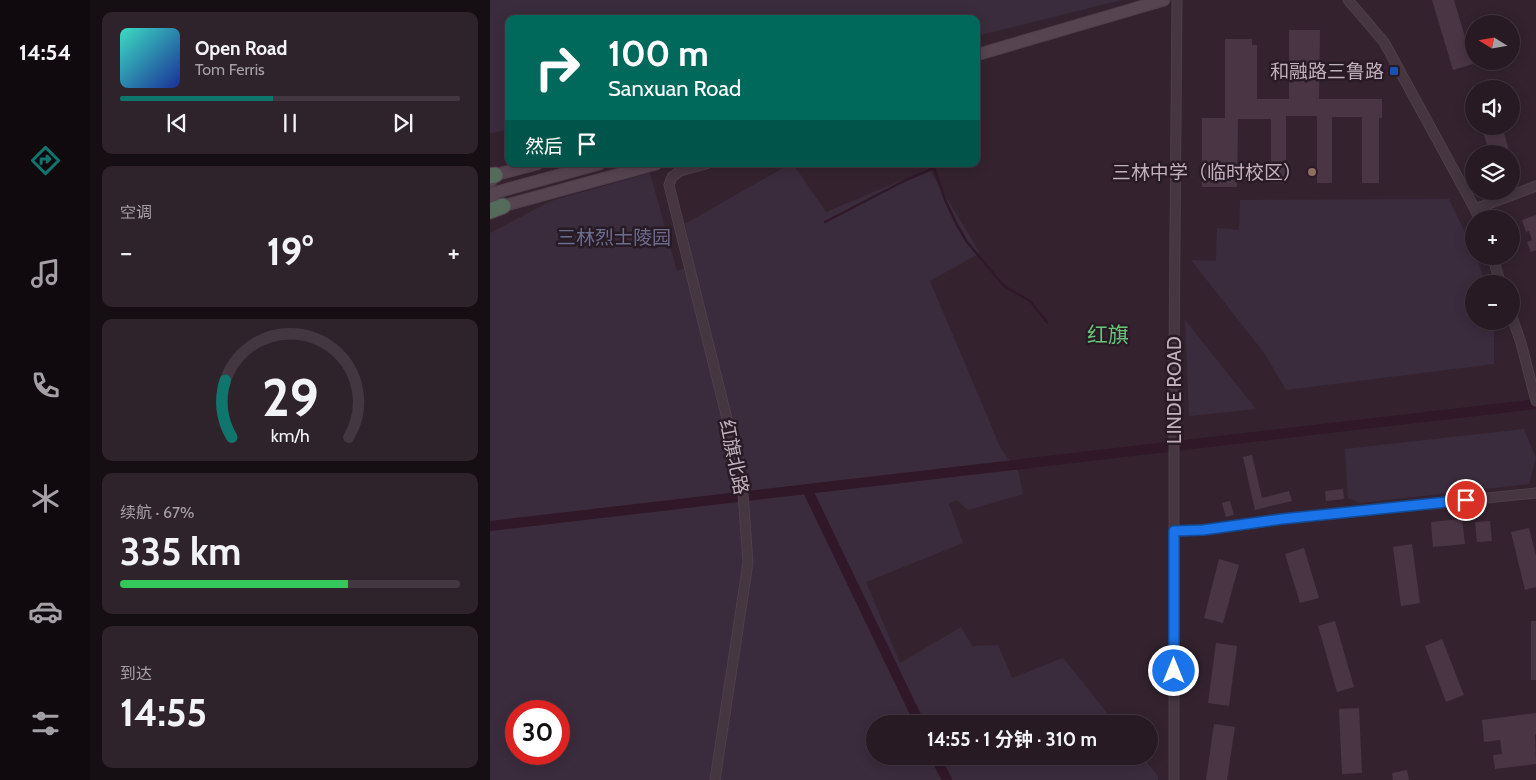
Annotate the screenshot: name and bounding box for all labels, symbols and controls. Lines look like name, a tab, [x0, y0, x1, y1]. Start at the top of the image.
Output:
north arrow	[1465, 15, 1520, 70]
map controls	[1465, 15, 1520, 330]
text: 100 m	[608, 32, 709, 75]
icon: right	[525, 35, 590, 100]
text: Open Road	[195, 37, 287, 60]
text: 14:54	[19, 39, 71, 66]
text: Tom Ferris	[195, 60, 265, 79]
place label: 和融路三鲁路	[1270, 60, 1384, 83]
marker: 和融路三鲁路	[1388, 65, 1400, 77]
text: Sanxuan Road	[608, 75, 741, 102]
button: sound	[1465, 80, 1520, 135]
icon: previous	[163, 109, 191, 137]
icon: pause	[276, 109, 304, 137]
icon: next	[389, 109, 417, 137]
icon: arrive	[573, 130, 601, 158]
text: 然后	[525, 135, 563, 158]
icon: directions	[28, 143, 63, 178]
button: layers	[1465, 145, 1520, 200]
place label: 三林中学（临时校区）	[1112, 161, 1302, 184]
marker: 三林中学（临时校区）	[1306, 166, 1318, 178]
text: 空调	[120, 203, 152, 222]
button: +	[1465, 210, 1520, 265]
park label: 三林烈士陵园	[557, 226, 671, 249]
text: 19°	[267, 228, 313, 275]
text: −	[120, 235, 132, 269]
text: +	[448, 235, 460, 269]
icon: music	[28, 256, 63, 291]
button: −	[1465, 275, 1520, 330]
district label: 红旗	[1087, 322, 1129, 347]
street label: LINDE ROAD	[1163, 336, 1186, 444]
text: 29	[262, 366, 318, 429]
icon: phone	[28, 368, 63, 403]
street label: 红旗北路	[715, 417, 753, 497]
text: km/h	[270, 425, 310, 446]
pin	[1445, 479, 1487, 521]
icon: climate	[28, 481, 63, 516]
icon: arrive	[1452, 486, 1480, 514]
text: 续航 · 67%	[120, 503, 194, 522]
text: 335 km	[120, 528, 241, 575]
icon: car	[28, 594, 63, 629]
position arrow	[1147, 644, 1199, 696]
text: 到达	[120, 664, 152, 683]
text: 14:55	[120, 689, 207, 736]
speed limit sign: 30	[505, 700, 570, 765]
icon: filters	[28, 706, 63, 741]
text: 14:55 · 1 分钟 · 310 m	[927, 728, 1097, 751]

